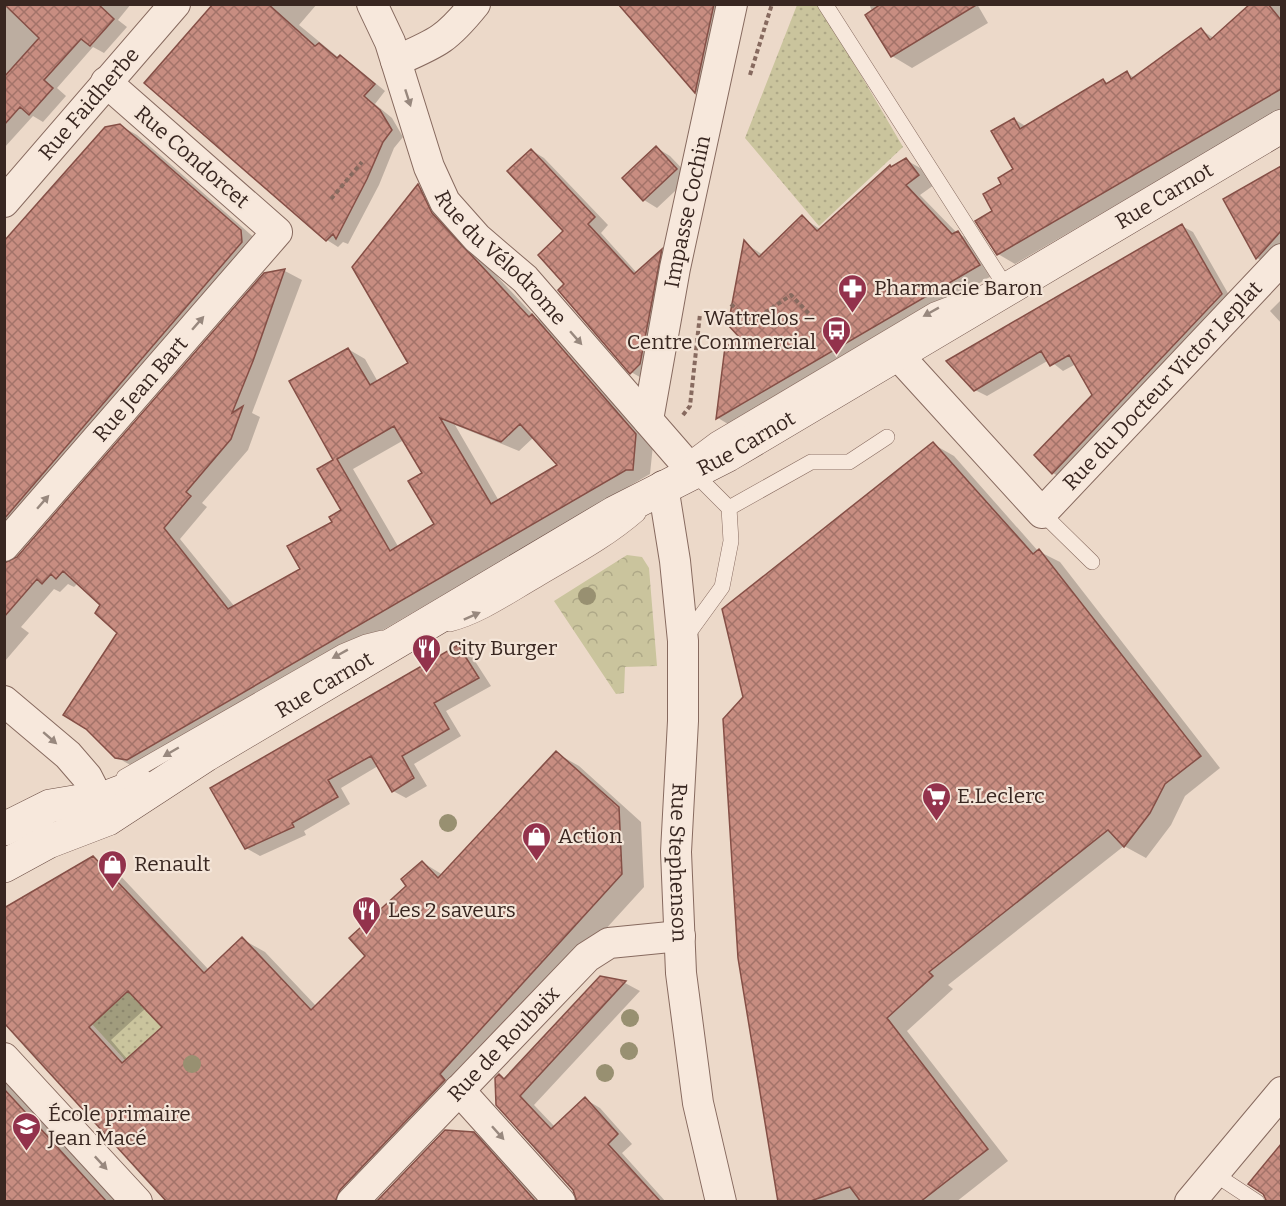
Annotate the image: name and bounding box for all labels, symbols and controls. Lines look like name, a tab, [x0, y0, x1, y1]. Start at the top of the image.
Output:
street label: Rue Faidherbe	[33, 42, 145, 165]
one-way arrow	[404, 89, 413, 107]
street label: Rue Condorcet	[129, 100, 255, 214]
street label: Impasse Cochin	[659, 133, 716, 290]
street label: Rue Carnot	[1111, 157, 1218, 235]
street label: Rue du Vélodrome	[429, 186, 572, 330]
pharmacy icon: Pharmacie Baron	[837, 272, 869, 314]
place label: Pharmacie Baron	[874, 275, 1042, 301]
street label: Rue du Docteur Victor Leplat	[1057, 275, 1268, 496]
place label: Wattrelos – Centre Commercial	[627, 305, 816, 355]
one-way arrow	[922, 307, 939, 317]
bus stop icon: Wattrelos – Centre Commercial	[821, 314, 853, 356]
one-way arrow	[191, 316, 204, 331]
one-way arrow	[569, 330, 582, 345]
street label: Rue Jean Bart	[88, 331, 193, 447]
street label: Rue Carnot	[693, 405, 800, 482]
one-way arrow	[36, 495, 49, 510]
one-way arrow	[463, 612, 480, 621]
restaurant icon: City Burger	[411, 632, 443, 674]
place label: City Burger	[448, 635, 557, 661]
street label: Rue Carnot	[271, 646, 378, 724]
one-way arrow	[331, 649, 348, 659]
one-way arrow	[42, 731, 57, 744]
one-way arrow	[163, 746, 179, 757]
supermarket icon: E.Leclerc	[920, 780, 952, 822]
street label: Rue Stephenson	[663, 782, 693, 943]
place label: E.Leclerc	[957, 783, 1045, 809]
shop icon: Action	[521, 820, 553, 862]
place label: Action	[558, 823, 622, 849]
shop icon: Renault	[97, 848, 129, 890]
place label: Renault	[134, 851, 211, 877]
restaurant icon: Les 2 saveurs	[351, 894, 383, 936]
place label: Les 2 saveurs	[388, 897, 516, 923]
street label: Rue de Roubaix	[442, 981, 565, 1107]
place label: École primaire Jean Macé	[47, 1101, 191, 1151]
school or university icon: École primaire Jean Macé	[11, 1110, 43, 1152]
one-way arrow	[491, 1125, 504, 1140]
one-way arrow	[94, 1155, 107, 1170]

